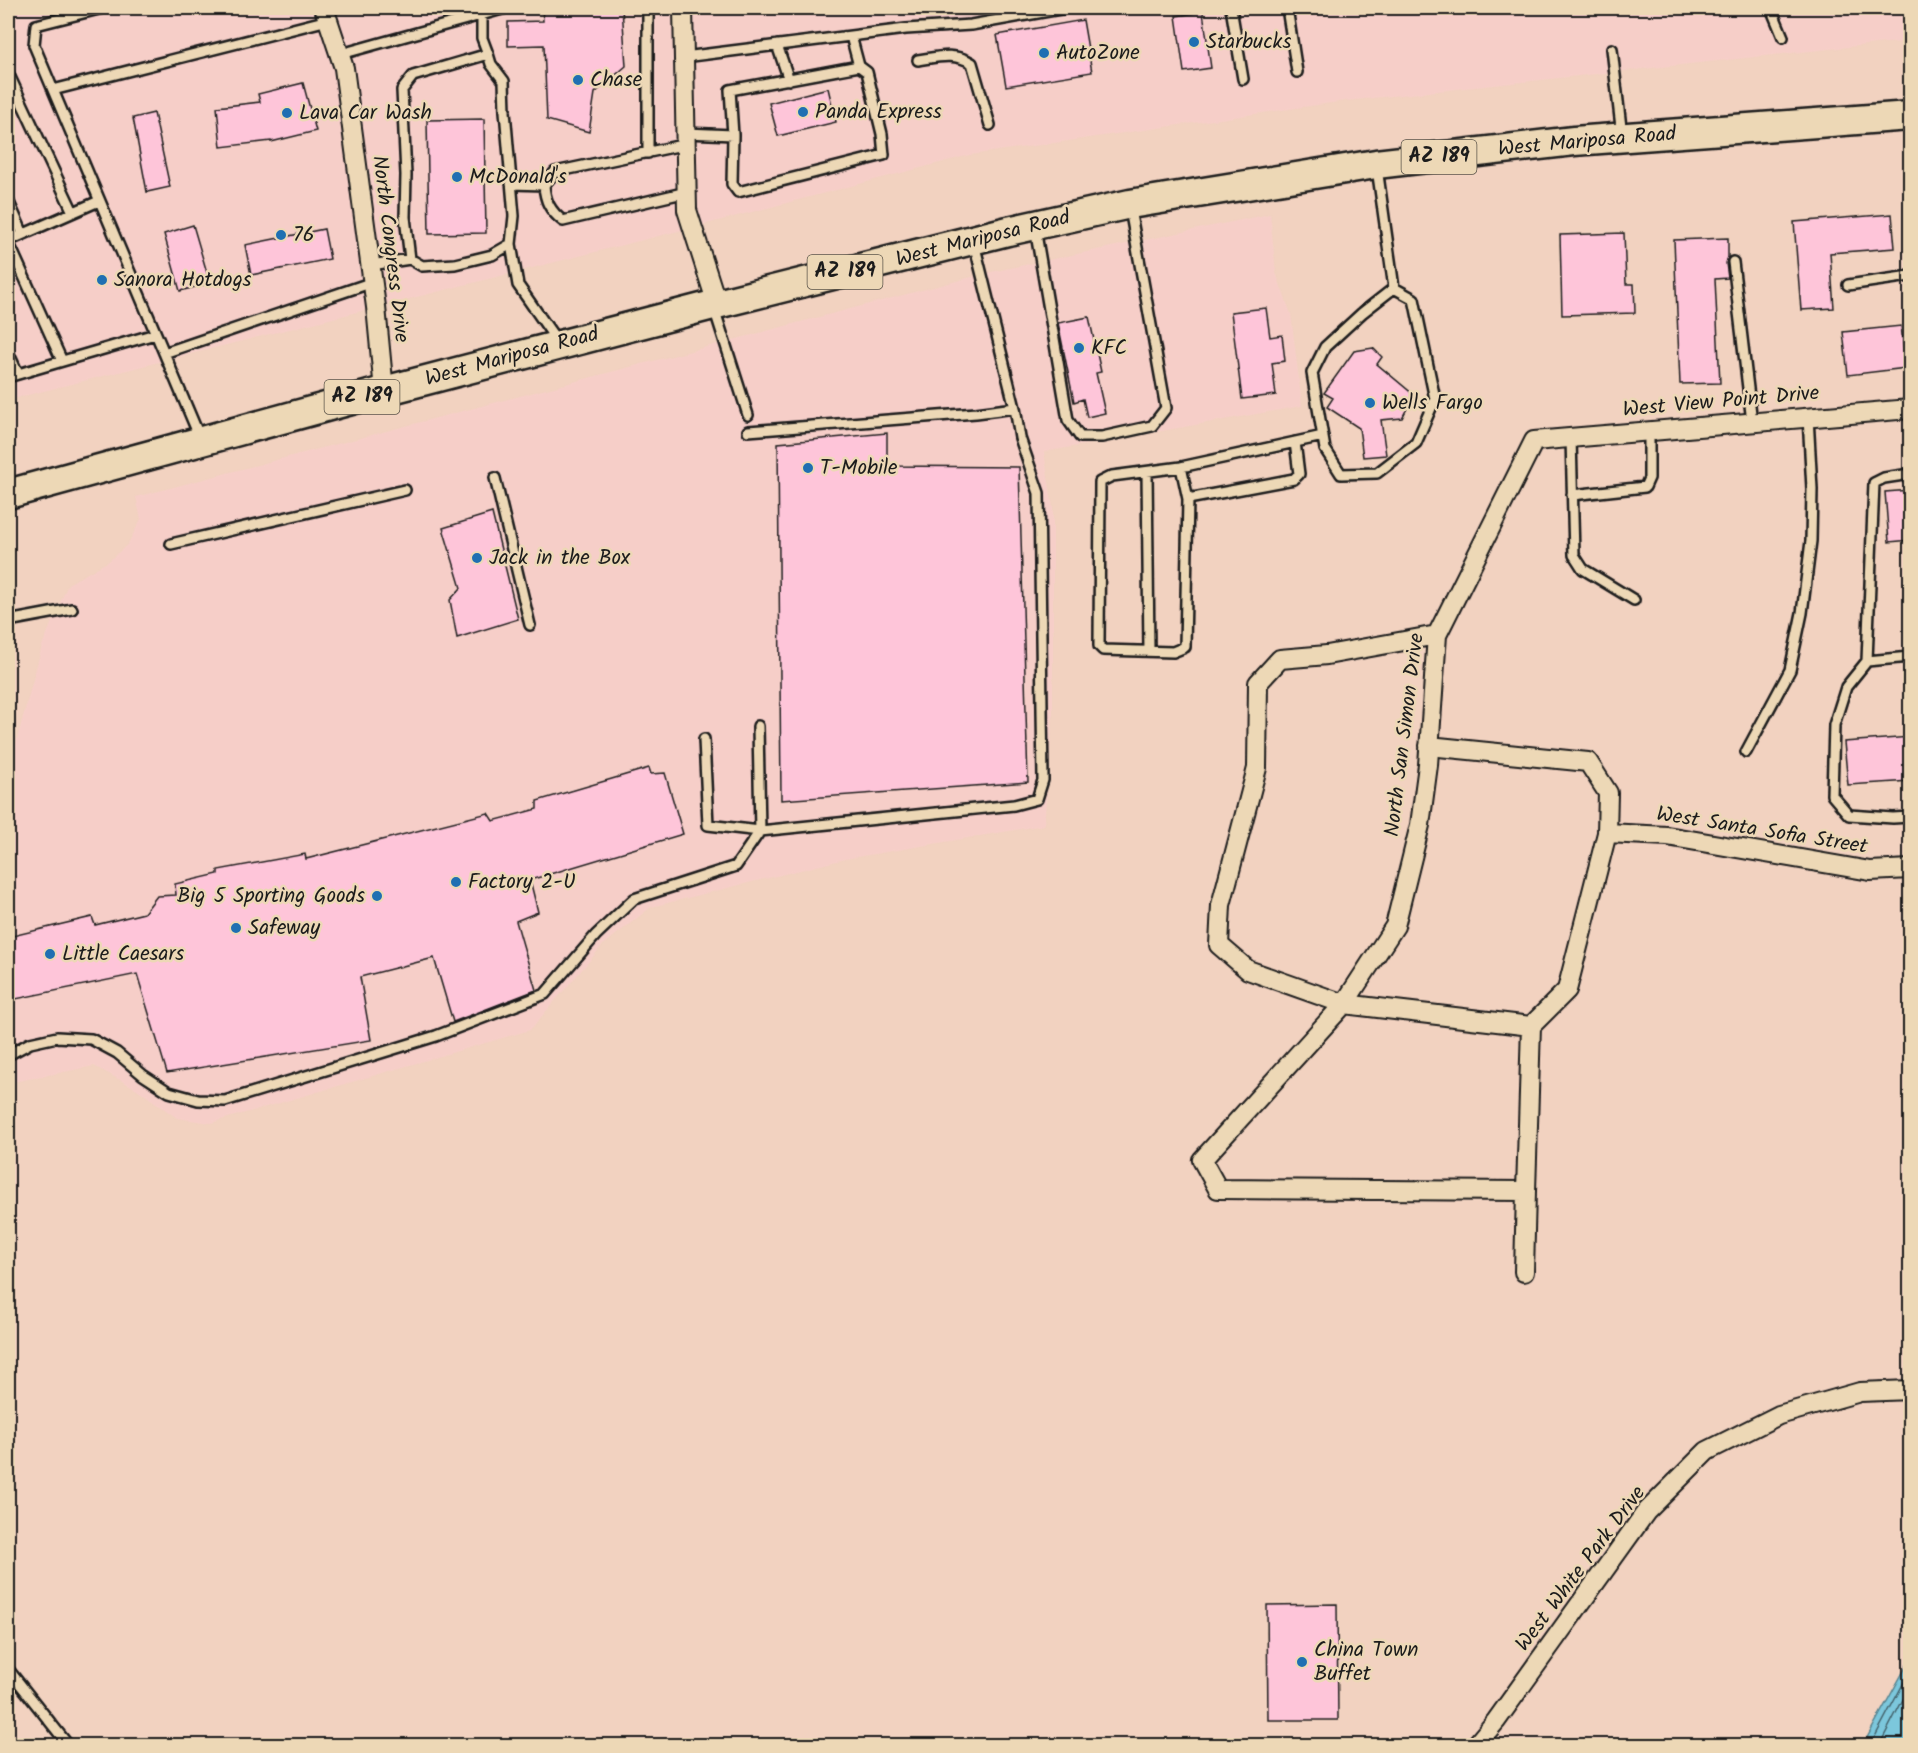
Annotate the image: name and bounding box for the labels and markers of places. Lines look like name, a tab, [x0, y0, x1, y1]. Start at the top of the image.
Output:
place label: Starbucks	[1206, 26, 1291, 59]
marker: Starbucks	[1187, 35, 1201, 49]
place label: AutoZone	[1056, 37, 1140, 70]
marker: AutoZone	[1037, 46, 1051, 60]
place label: Chase	[590, 64, 643, 97]
marker: Chase	[571, 73, 585, 87]
place label: Panda Express	[815, 96, 942, 129]
place label: Lava Car Wash	[299, 97, 432, 130]
marker: Panda Express	[796, 105, 810, 119]
marker: Lava Car Wash	[280, 106, 294, 120]
place label: McDonald's	[469, 161, 567, 194]
marker: McDonald's	[450, 170, 464, 184]
place label: 76	[293, 219, 314, 252]
marker: 76	[274, 228, 288, 242]
place label: Sanora Hotdogs	[114, 264, 252, 297]
marker: Sanora Hotdogs	[95, 273, 109, 287]
place label: KFC	[1091, 332, 1127, 365]
marker: KFC	[1072, 341, 1086, 355]
place label: Wells Fargo	[1382, 387, 1483, 420]
marker: Wells Fargo	[1363, 396, 1377, 410]
place label: T-Mobile	[820, 452, 898, 485]
marker: T-Mobile	[801, 461, 815, 475]
place label: Jack in the Box	[489, 542, 631, 575]
marker: Jack in the Box	[470, 551, 484, 565]
place label: Factory 2-U	[468, 866, 575, 899]
marker: Factory 2-U	[449, 875, 463, 889]
place label: Big 5 Sporting Goods	[177, 880, 365, 913]
marker: Big 5 Sporting Goods	[370, 889, 384, 903]
place label: Safeway	[248, 912, 320, 945]
marker: Safeway	[229, 921, 243, 935]
place label: Little Caesars	[62, 938, 184, 971]
marker: Little Caesars	[43, 947, 57, 961]
place label: China Town Buffet	[1314, 1634, 1418, 1691]
marker: China Town Buffet	[1295, 1655, 1309, 1669]

